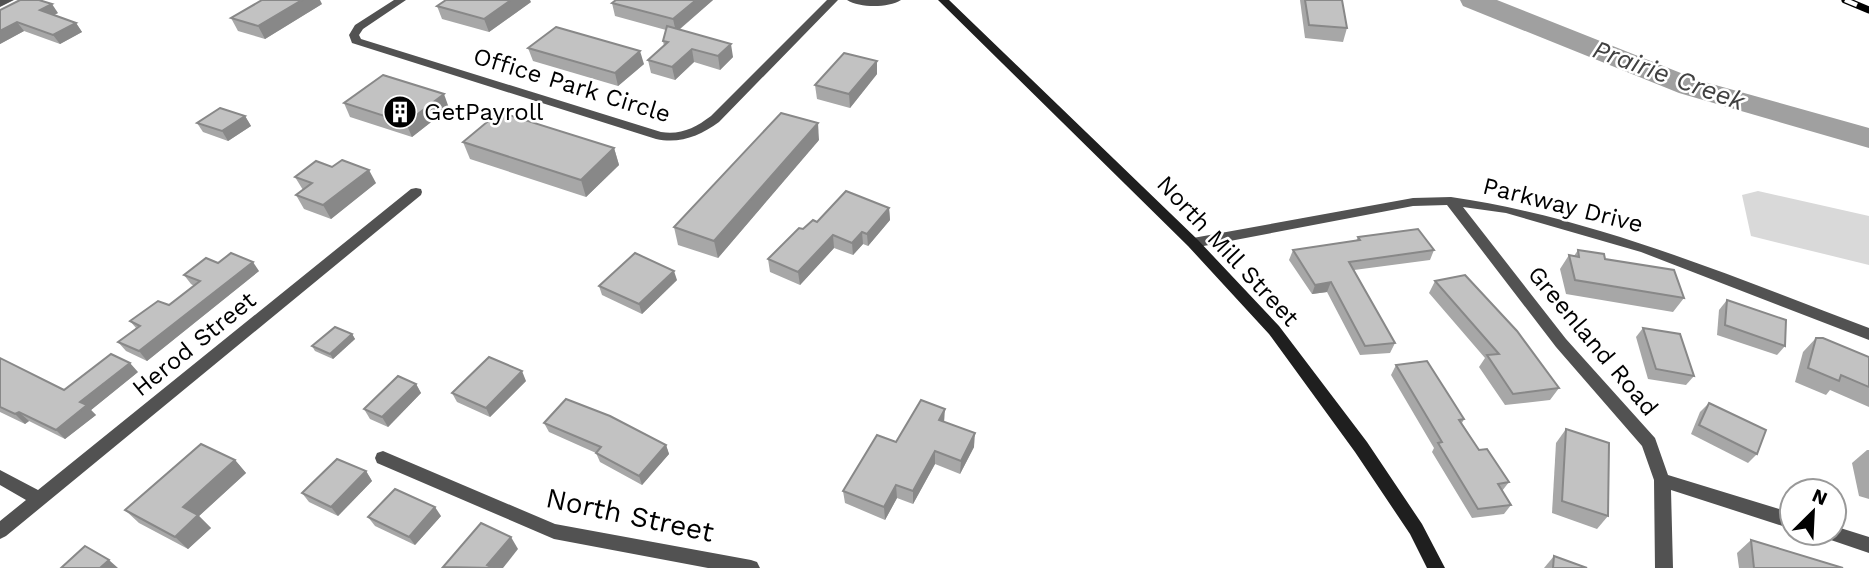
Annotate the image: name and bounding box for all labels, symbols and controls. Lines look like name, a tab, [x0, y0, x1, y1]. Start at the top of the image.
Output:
water label: Prairie Creek	[1589, 34, 1750, 117]
street label: Office Park Circle	[470, 42, 674, 128]
building icon: GetPayroll	[381, 93, 419, 131]
place label: GetPayroll	[424, 98, 544, 126]
street label: North Mill Street	[1151, 170, 1305, 332]
street label: Parkway Drive	[1480, 172, 1646, 238]
street label: Greenland Road	[1522, 260, 1664, 422]
street label: Herod Street	[127, 286, 261, 402]
north arrow	[1778, 477, 1848, 547]
street label: North Street	[543, 481, 717, 549]
text: N	[1809, 484, 1831, 510]

